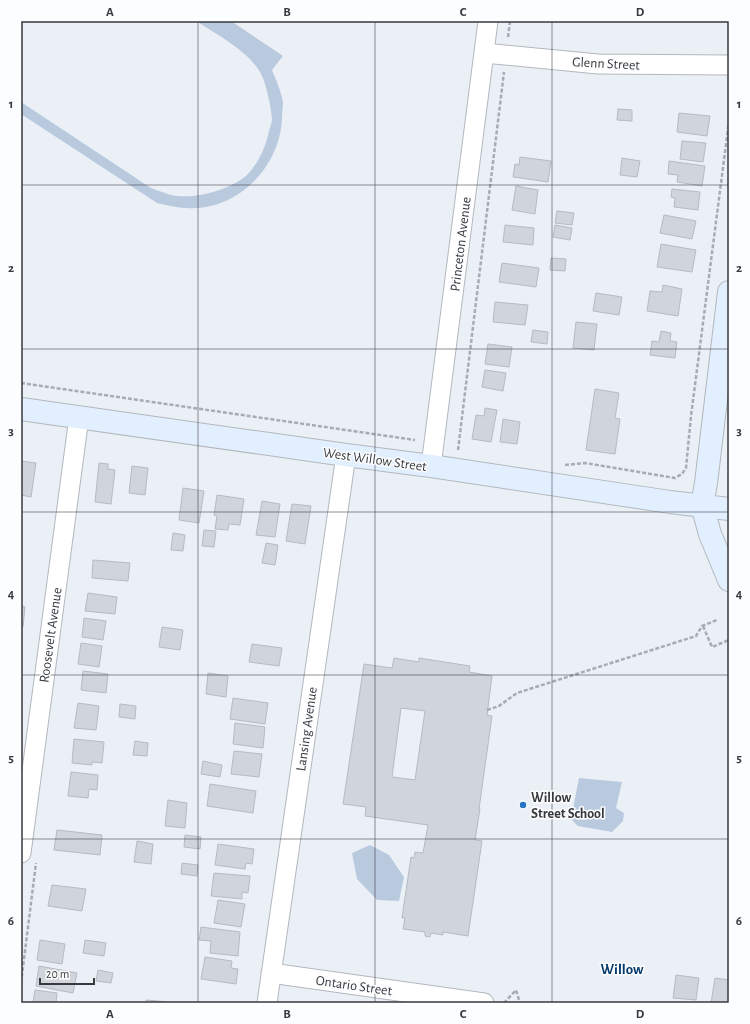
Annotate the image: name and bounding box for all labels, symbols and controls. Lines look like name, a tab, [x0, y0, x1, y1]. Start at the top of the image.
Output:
text: A	[106, 6, 114, 19]
text: B	[283, 6, 291, 19]
text: C	[460, 6, 467, 19]
text: D	[636, 6, 645, 19]
street label: Glenn Street	[572, 55, 641, 73]
text: 1	[9, 98, 13, 111]
text: 1	[737, 98, 741, 111]
street label: Princeton Avenue	[448, 196, 474, 292]
text: 2	[8, 262, 14, 275]
text: 2	[736, 262, 742, 275]
text: 3	[8, 425, 14, 438]
text: 3	[736, 425, 742, 438]
street label: West Willow Street	[322, 446, 428, 474]
street label: Roosevelt Avenue	[37, 587, 65, 684]
text: 4	[8, 588, 15, 601]
text: 4	[736, 588, 743, 601]
street label: Lansing Avenue	[294, 686, 320, 772]
text: 5	[8, 752, 14, 765]
text: 5	[736, 752, 742, 765]
place label: Willow Street School	[531, 791, 605, 821]
marker: Willow Street School	[518, 800, 528, 810]
text: 6	[8, 915, 14, 928]
text: 6	[736, 915, 742, 928]
scale bar	[40, 960, 94, 986]
district label: Willow	[600, 962, 644, 977]
text: 20 m	[46, 968, 69, 980]
street label: Ontario Street	[315, 974, 393, 998]
text: A	[106, 1008, 114, 1021]
text: B	[283, 1008, 291, 1021]
text: C	[460, 1008, 467, 1021]
text: D	[636, 1008, 645, 1021]

